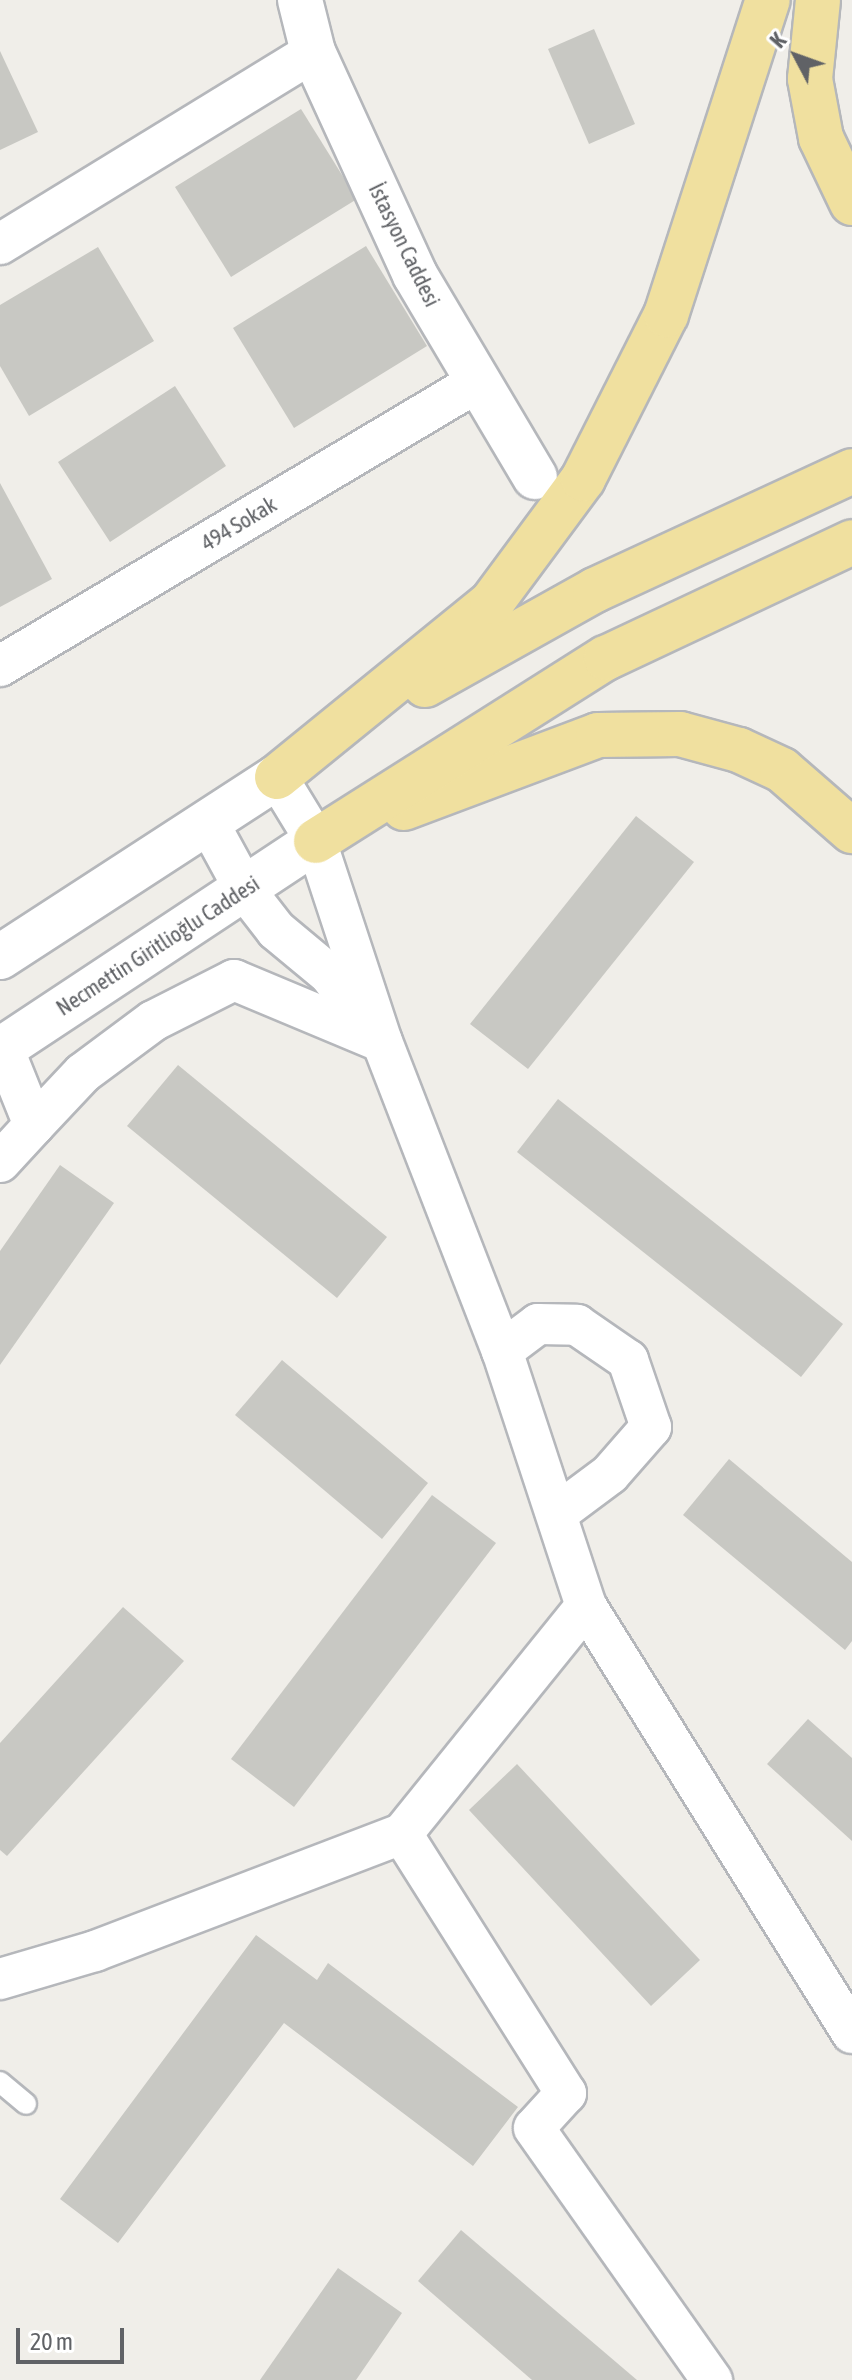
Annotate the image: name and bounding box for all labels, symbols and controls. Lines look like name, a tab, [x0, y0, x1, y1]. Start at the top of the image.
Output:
north arrow	[756, 16, 836, 96]
text: K	[765, 28, 791, 53]
street label: İstasyon Caddesi	[363, 179, 445, 311]
street label: 494 Sokak	[197, 491, 281, 557]
street label: Necmettin Giritlioğlu Caddesi	[52, 870, 264, 1022]
scale bar	[20, 2312, 128, 2362]
text: 20 m	[30, 2328, 73, 2355]

